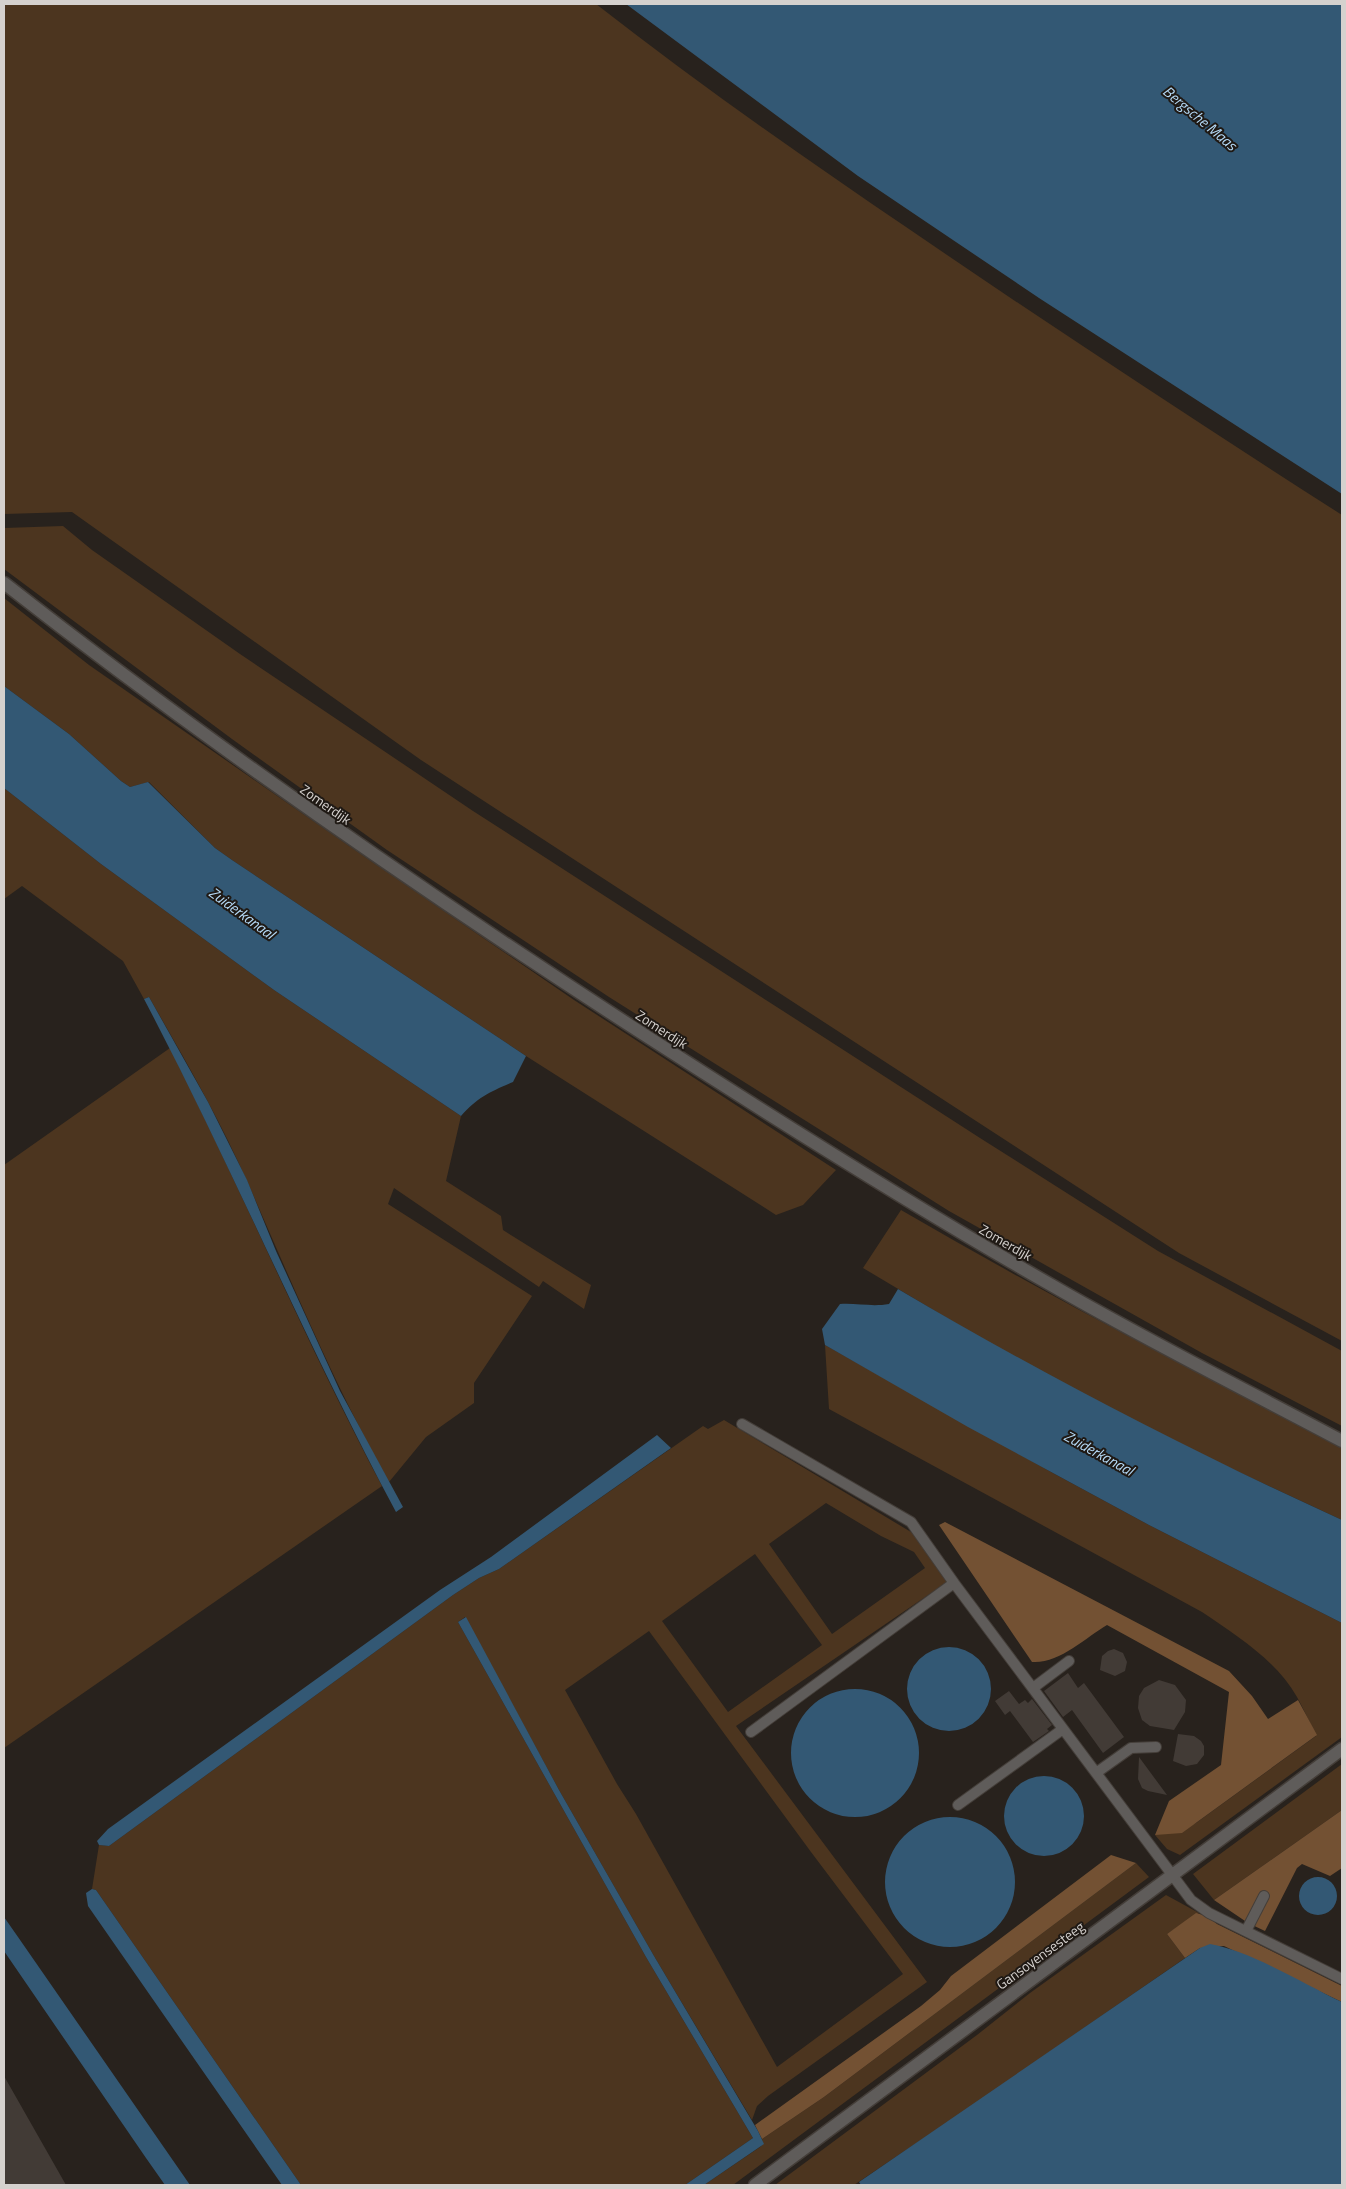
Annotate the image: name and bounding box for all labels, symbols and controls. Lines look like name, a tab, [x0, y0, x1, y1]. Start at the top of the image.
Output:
water label: Bergsche Maas	[1158, 80, 1243, 157]
street label: Zomerdijk	[296, 779, 356, 830]
water label: Zuiderkanaal	[204, 881, 281, 946]
street label: Zomerdijk	[632, 1004, 692, 1054]
street label: Zomerdijk	[975, 1218, 1037, 1266]
water label: Zuiderkanaal	[1060, 1424, 1140, 1483]
street label: Gansoyensesteeg	[992, 1916, 1088, 1994]

